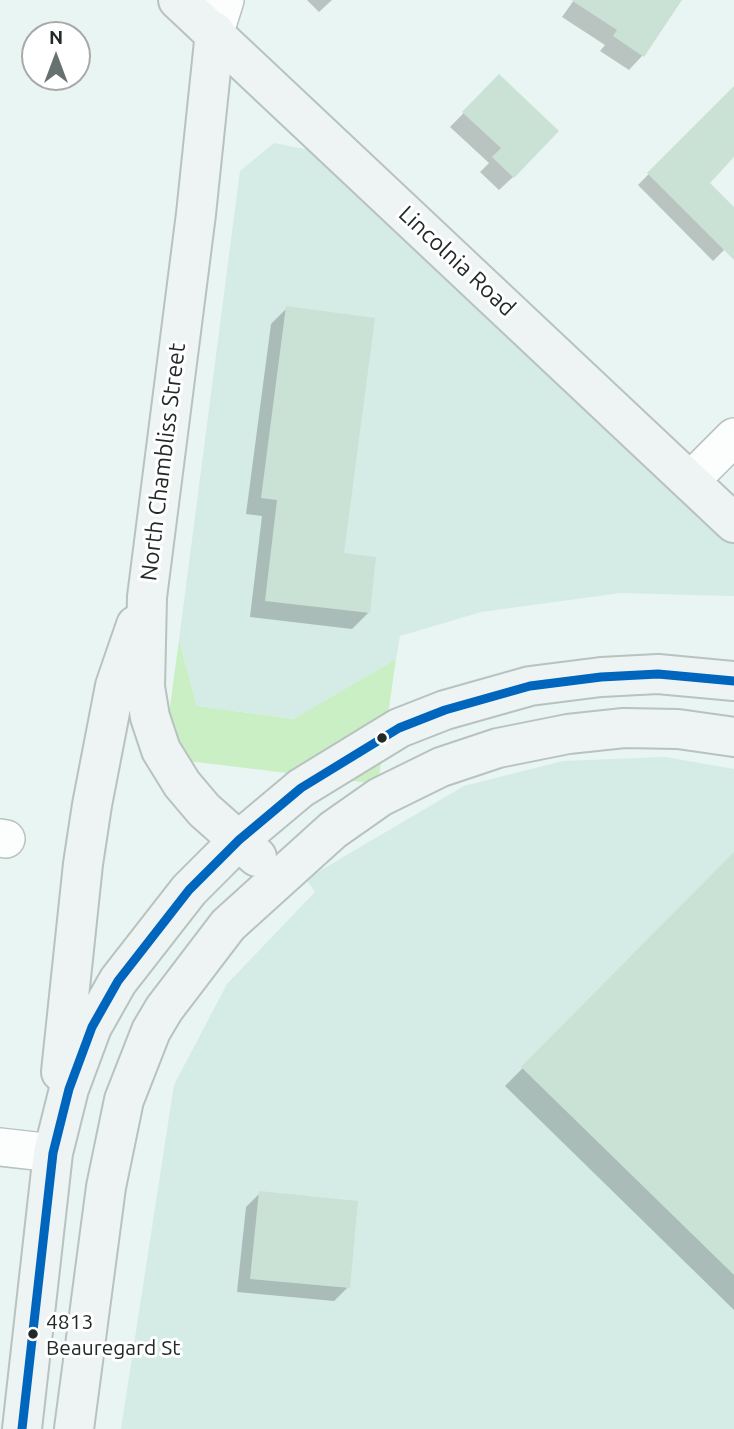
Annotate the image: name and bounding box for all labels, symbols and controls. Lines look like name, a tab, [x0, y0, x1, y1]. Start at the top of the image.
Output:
north arrow	[21, 21, 91, 91]
text: N	[49, 26, 63, 48]
street label: Lincolnia Road	[393, 200, 521, 322]
street label: North Chambliss Street	[135, 341, 191, 583]
unlabelled marker	[375, 731, 389, 745]
place label: 4813 Beauregard St	[46, 1309, 180, 1359]
marker: 4813 Beauregard St	[26, 1327, 40, 1341]

